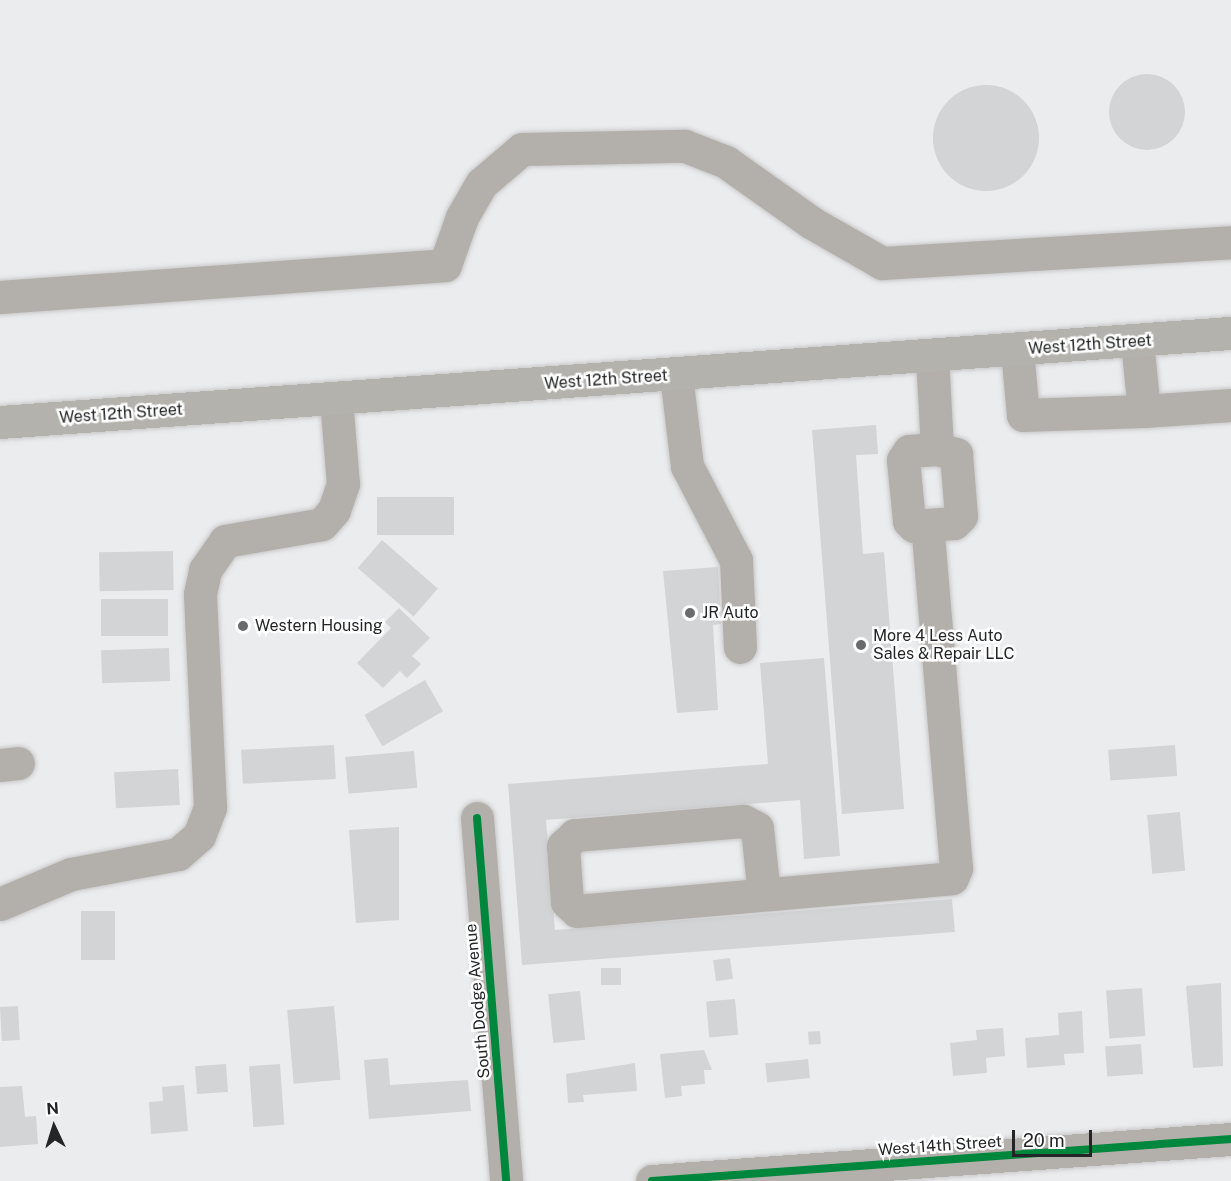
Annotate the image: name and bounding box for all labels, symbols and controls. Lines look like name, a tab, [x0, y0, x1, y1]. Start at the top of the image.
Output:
street label: West 12th Street	[1028, 331, 1152, 359]
street label: West 12th Street	[544, 366, 668, 394]
street label: West 12th Street	[59, 400, 183, 428]
place label: JR Auto	[702, 603, 758, 623]
marker: JR Auto	[683, 606, 697, 620]
place label: Western Housing	[255, 616, 383, 636]
marker: Western Housing	[236, 619, 250, 633]
place label: More 4 Less Auto Sales & Repair LLC	[873, 626, 1014, 664]
marker: More 4 Less Auto Sales & Repair LLC	[854, 638, 868, 652]
street label: South Dodge Avenue	[462, 923, 494, 1079]
north arrow	[24, 1097, 84, 1157]
text: N	[46, 1099, 60, 1118]
scale bar	[1015, 1118, 1094, 1156]
text: 20 m	[1023, 1130, 1065, 1151]
street label: West 14th Street	[877, 1132, 1003, 1160]

